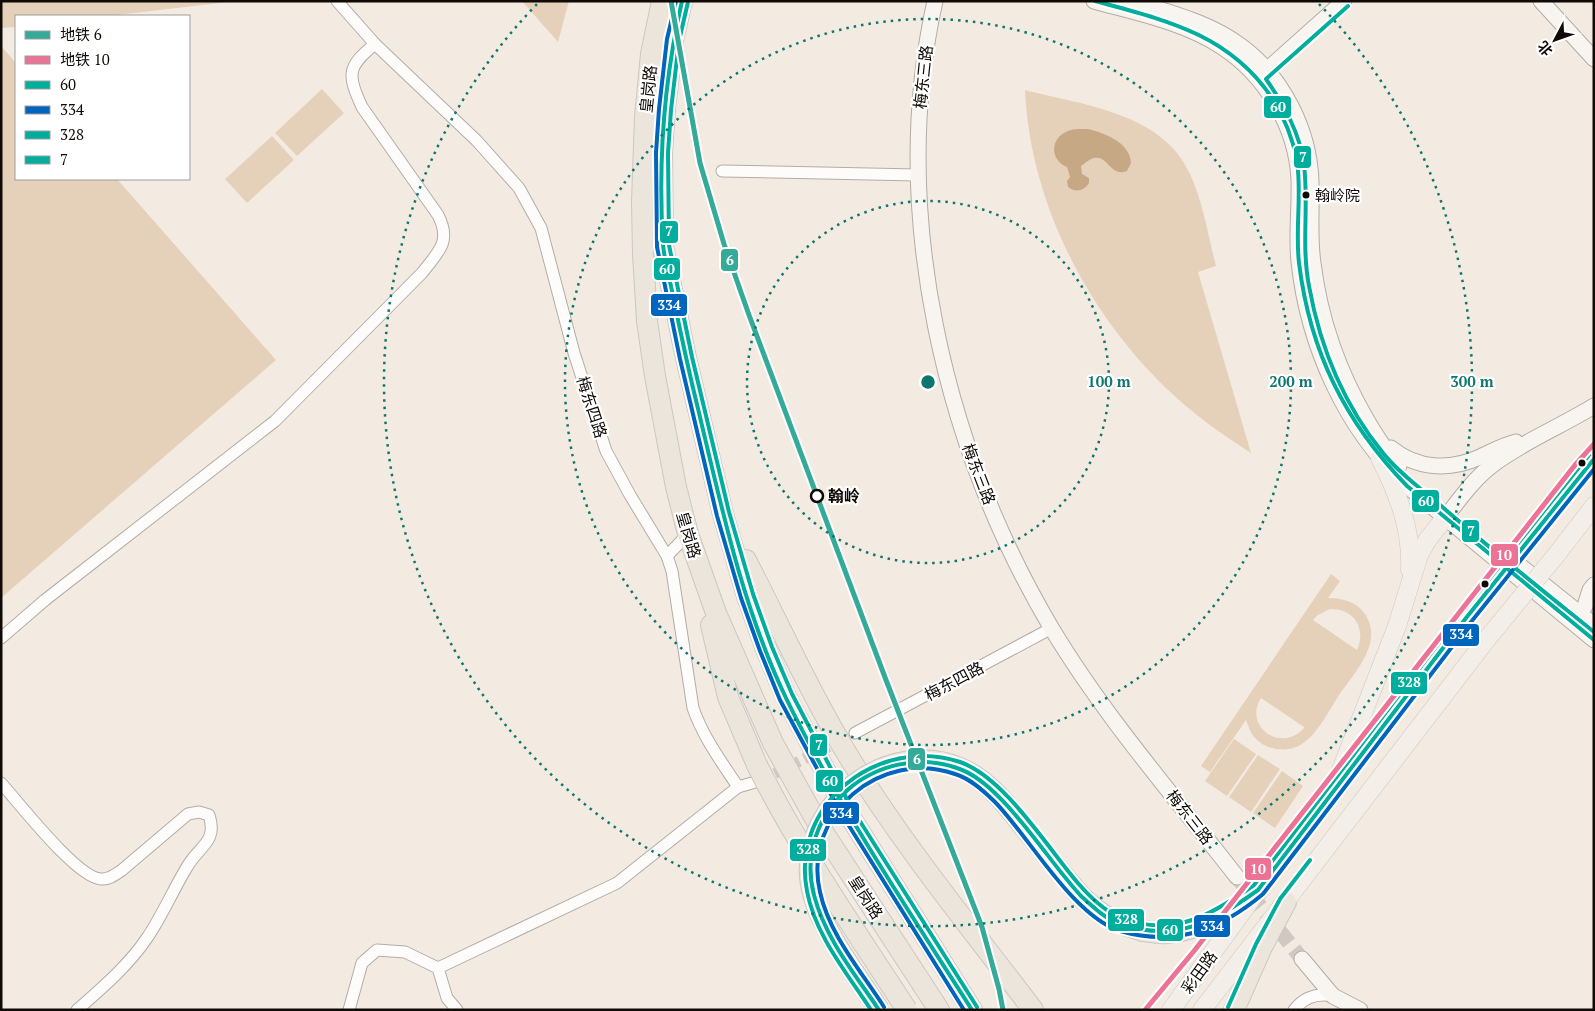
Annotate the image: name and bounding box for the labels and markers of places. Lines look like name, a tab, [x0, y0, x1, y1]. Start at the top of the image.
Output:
place label: 翰岭院	[1315, 185, 1360, 205]
marker: 翰岭院	[1301, 190, 1311, 200]
centre of rings	[919, 373, 937, 391]
unlabelled marker	[1577, 458, 1587, 468]
place label: 翰岭	[828, 485, 860, 507]
marker: 翰岭	[810, 489, 824, 503]
unlabelled marker	[1480, 579, 1490, 589]

